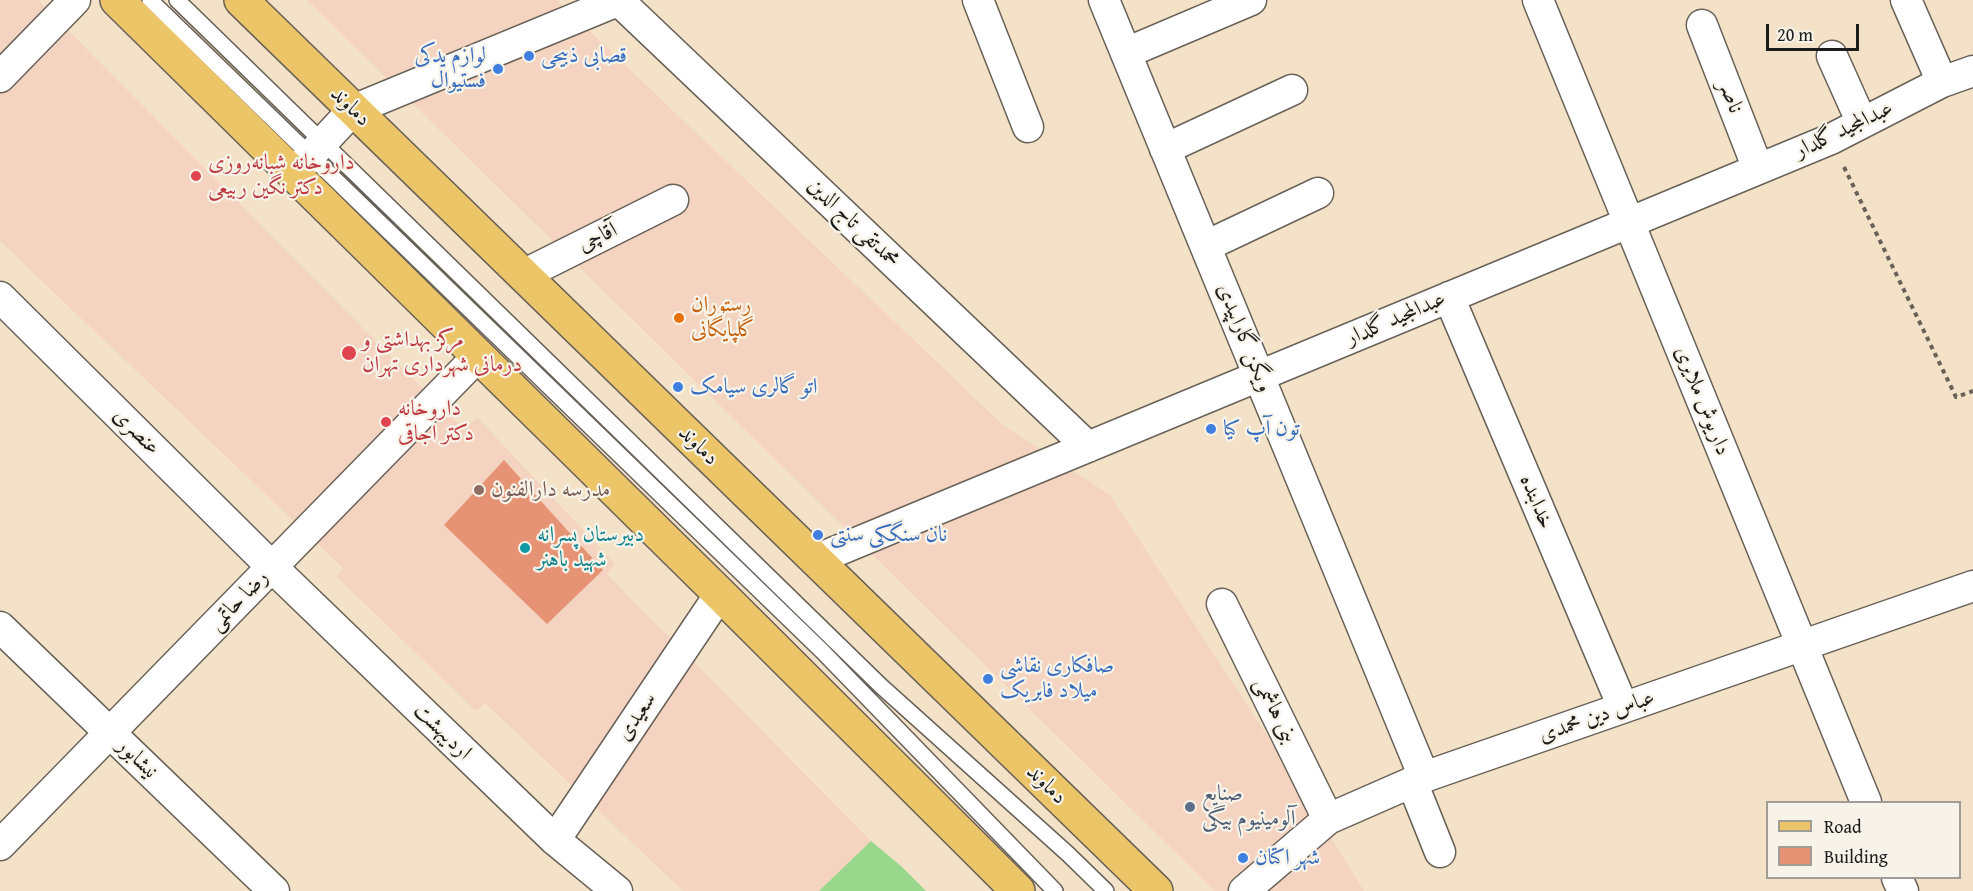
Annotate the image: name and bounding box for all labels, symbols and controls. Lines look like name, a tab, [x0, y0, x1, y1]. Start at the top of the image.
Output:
scale bar	[1769, 12, 1862, 50]
text: 20 m	[1777, 21, 1813, 48]
place label: لوازم یدکی فستیوال	[415, 43, 486, 94]
place label: قصابی ذبیحی	[541, 43, 627, 69]
marker: قصابی ذبیحی	[522, 49, 536, 63]
marker: لوازم یدکی فستیوال	[491, 62, 505, 76]
street label: ناصر	[1712, 77, 1748, 117]
street label: دماوند	[324, 81, 376, 133]
street label: عبدالمجید گلدار	[1790, 96, 1898, 164]
place label: داروخانه شبانه‌روزی دکتر نگین ربیعی	[208, 150, 355, 202]
marker: داروخانه شبانه‌روزی دکتر نگین ربیعی	[189, 169, 203, 183]
street label: محمدتقی تاج الدین	[801, 172, 905, 274]
street label: آقاچی	[574, 217, 622, 259]
street label: ویگن گاراپیدی	[1210, 280, 1278, 396]
street label: عبدالمجید گلدار	[1342, 286, 1450, 352]
place label: رستوران گلپایگانی	[691, 292, 755, 344]
marker: رستوران گلپایگانی	[672, 311, 686, 325]
place label: مرکز بهداشتی و درمانی شهرداری تهران	[362, 327, 522, 378]
street label: داریوش ملایری	[1668, 342, 1736, 460]
marker: مرکز بهداشتی و درمانی شهرداری تهران	[340, 344, 358, 362]
place label: اتو گالری سیامک	[690, 374, 818, 400]
marker: اتو گالری سیامک	[671, 380, 685, 394]
place label: داروخانه دکتر اجاقی	[398, 396, 474, 448]
street label: عنصری	[107, 403, 165, 461]
marker: داروخانه دکتر اجاقی	[379, 415, 393, 429]
place label: تون آپ کیا	[1223, 416, 1300, 442]
street label: دماوند	[672, 420, 724, 472]
marker: تون آپ کیا	[1204, 422, 1218, 436]
street label: خدابنده	[1513, 471, 1559, 533]
place label: مدرسه دارالفنون	[491, 477, 610, 503]
marker: مدرسه دارالفنون	[472, 483, 486, 497]
place label: دبیرستان پسرانه شهید باهنر	[537, 522, 644, 574]
place label: نان سنگکی سنتی	[830, 522, 947, 548]
marker: نان سنگکی سنتی	[811, 528, 825, 542]
marker: دبیرستان پسرانه شهید باهنر	[518, 541, 532, 555]
street label: رضا حاتمی	[203, 565, 275, 637]
place label: صافکاری نقاشی میلاد فابریک	[1000, 653, 1114, 704]
marker: صافکاری نقاشی میلاد فابریک	[981, 672, 995, 686]
street label: بنی هاشمی	[1248, 674, 1302, 748]
street label: عباس دین محمدی	[1535, 685, 1659, 749]
street label: سعیدی	[611, 688, 663, 746]
street label: اردیبهشت	[407, 698, 477, 766]
street label: نیشابور	[111, 733, 163, 785]
street label: دماوند	[1020, 759, 1072, 811]
place label: صنایع آلومینیوم بیگی	[1202, 781, 1295, 832]
marker: صنایع آلومینیوم بیگی	[1183, 800, 1197, 814]
legend	[1766, 801, 1961, 879]
text: Road	[1824, 813, 1862, 840]
text: Building	[1824, 843, 1888, 870]
place label: شهر اکتان	[1255, 845, 1320, 871]
marker: شهر اکتان	[1236, 851, 1250, 865]

